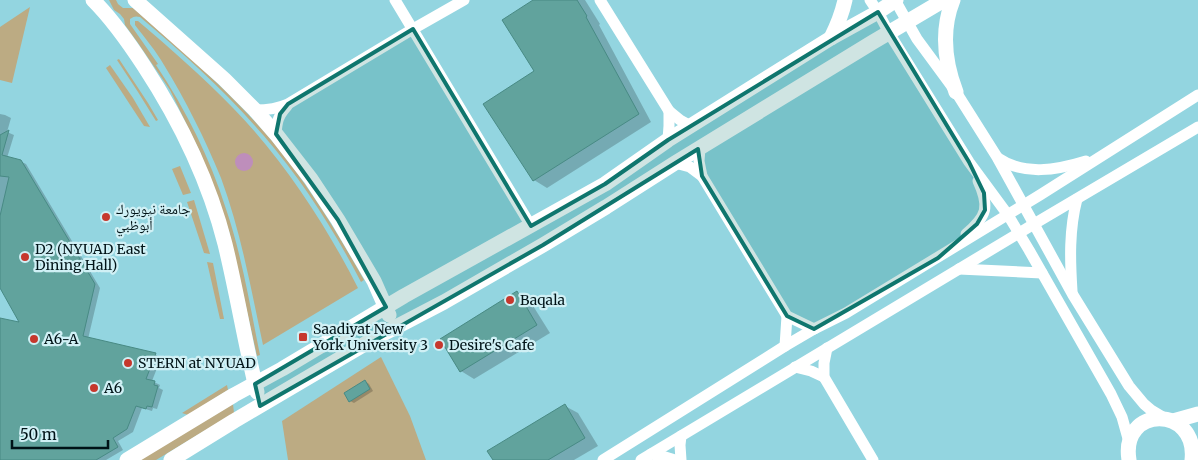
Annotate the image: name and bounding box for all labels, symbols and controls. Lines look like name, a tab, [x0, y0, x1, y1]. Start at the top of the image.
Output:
place label: جامعة نيويورك أبوظبي	[116, 200, 190, 237]
marker: جامعة نيويورك أبوظبي	[100, 211, 112, 223]
place label: D2 (NYUAD East Dining Hall)	[35, 240, 146, 274]
marker: D2 (NYUAD East Dining Hall)	[19, 251, 31, 263]
place label: Baqala	[520, 291, 566, 309]
marker: Baqala	[504, 294, 516, 306]
place label: Saadiyat New York University 3	[312, 320, 428, 354]
place label: A6-A	[43, 330, 78, 348]
marker: Saadiyat New York University 3	[297, 331, 309, 343]
marker: A6-A	[28, 333, 40, 345]
place label: Desire's Cafe	[449, 336, 534, 354]
marker: Desire's Cafe	[433, 339, 445, 351]
place label: STERN at NYUAD	[138, 354, 256, 372]
marker: STERN at NYUAD	[122, 357, 134, 369]
place label: A6	[103, 379, 122, 397]
marker: A6	[88, 382, 100, 394]
scale bar	[12, 418, 109, 450]
text: 50 m	[20, 425, 57, 444]

